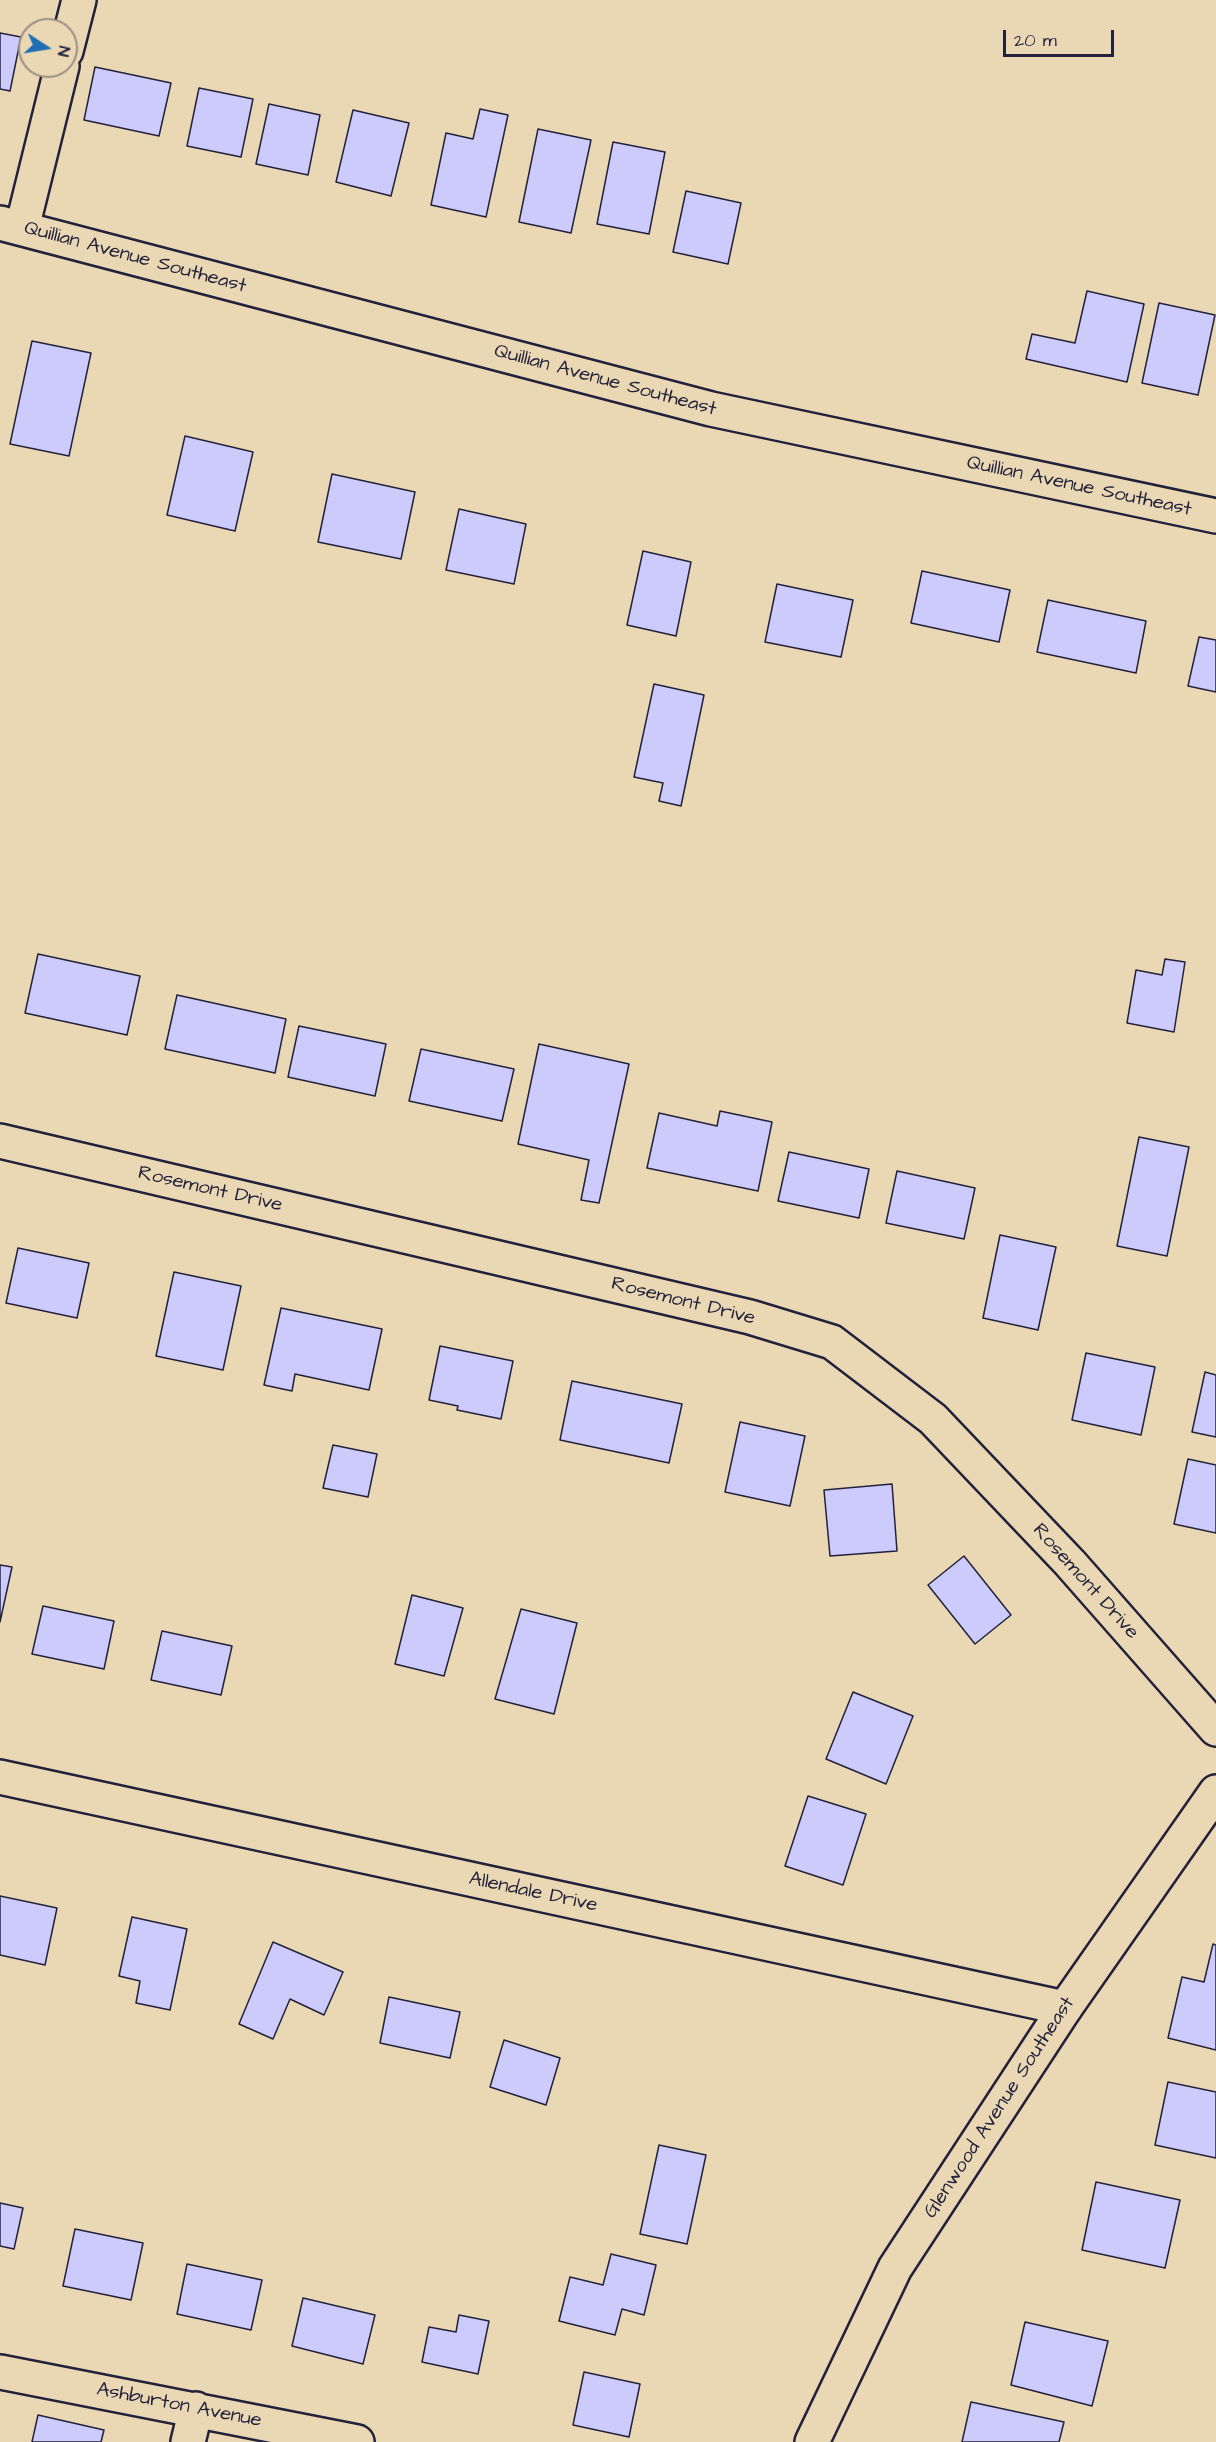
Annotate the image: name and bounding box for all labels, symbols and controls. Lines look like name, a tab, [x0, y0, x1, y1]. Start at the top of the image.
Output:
north arrow	[18, 18, 78, 78]
scale bar	[1006, 18, 1117, 56]
text: 20 m	[1014, 28, 1057, 53]
text: N	[52, 44, 75, 59]
street label: Quillian Avenue Southeast	[21, 217, 249, 299]
street label: Quillian Avenue Southeast	[491, 340, 719, 422]
street label: Quillian Avenue Southeast	[964, 451, 1194, 523]
street label: Rosemont Drive	[135, 1162, 285, 1218]
street label: Rosemont Drive	[609, 1273, 757, 1331]
street label: Rosemont Drive	[1027, 1519, 1143, 1645]
street label: Allendale Drive	[467, 1868, 599, 1918]
street label: Glenwood Avenue Southeast	[919, 1993, 1081, 2223]
street label: Ashburton Avenue	[94, 2378, 264, 2434]

